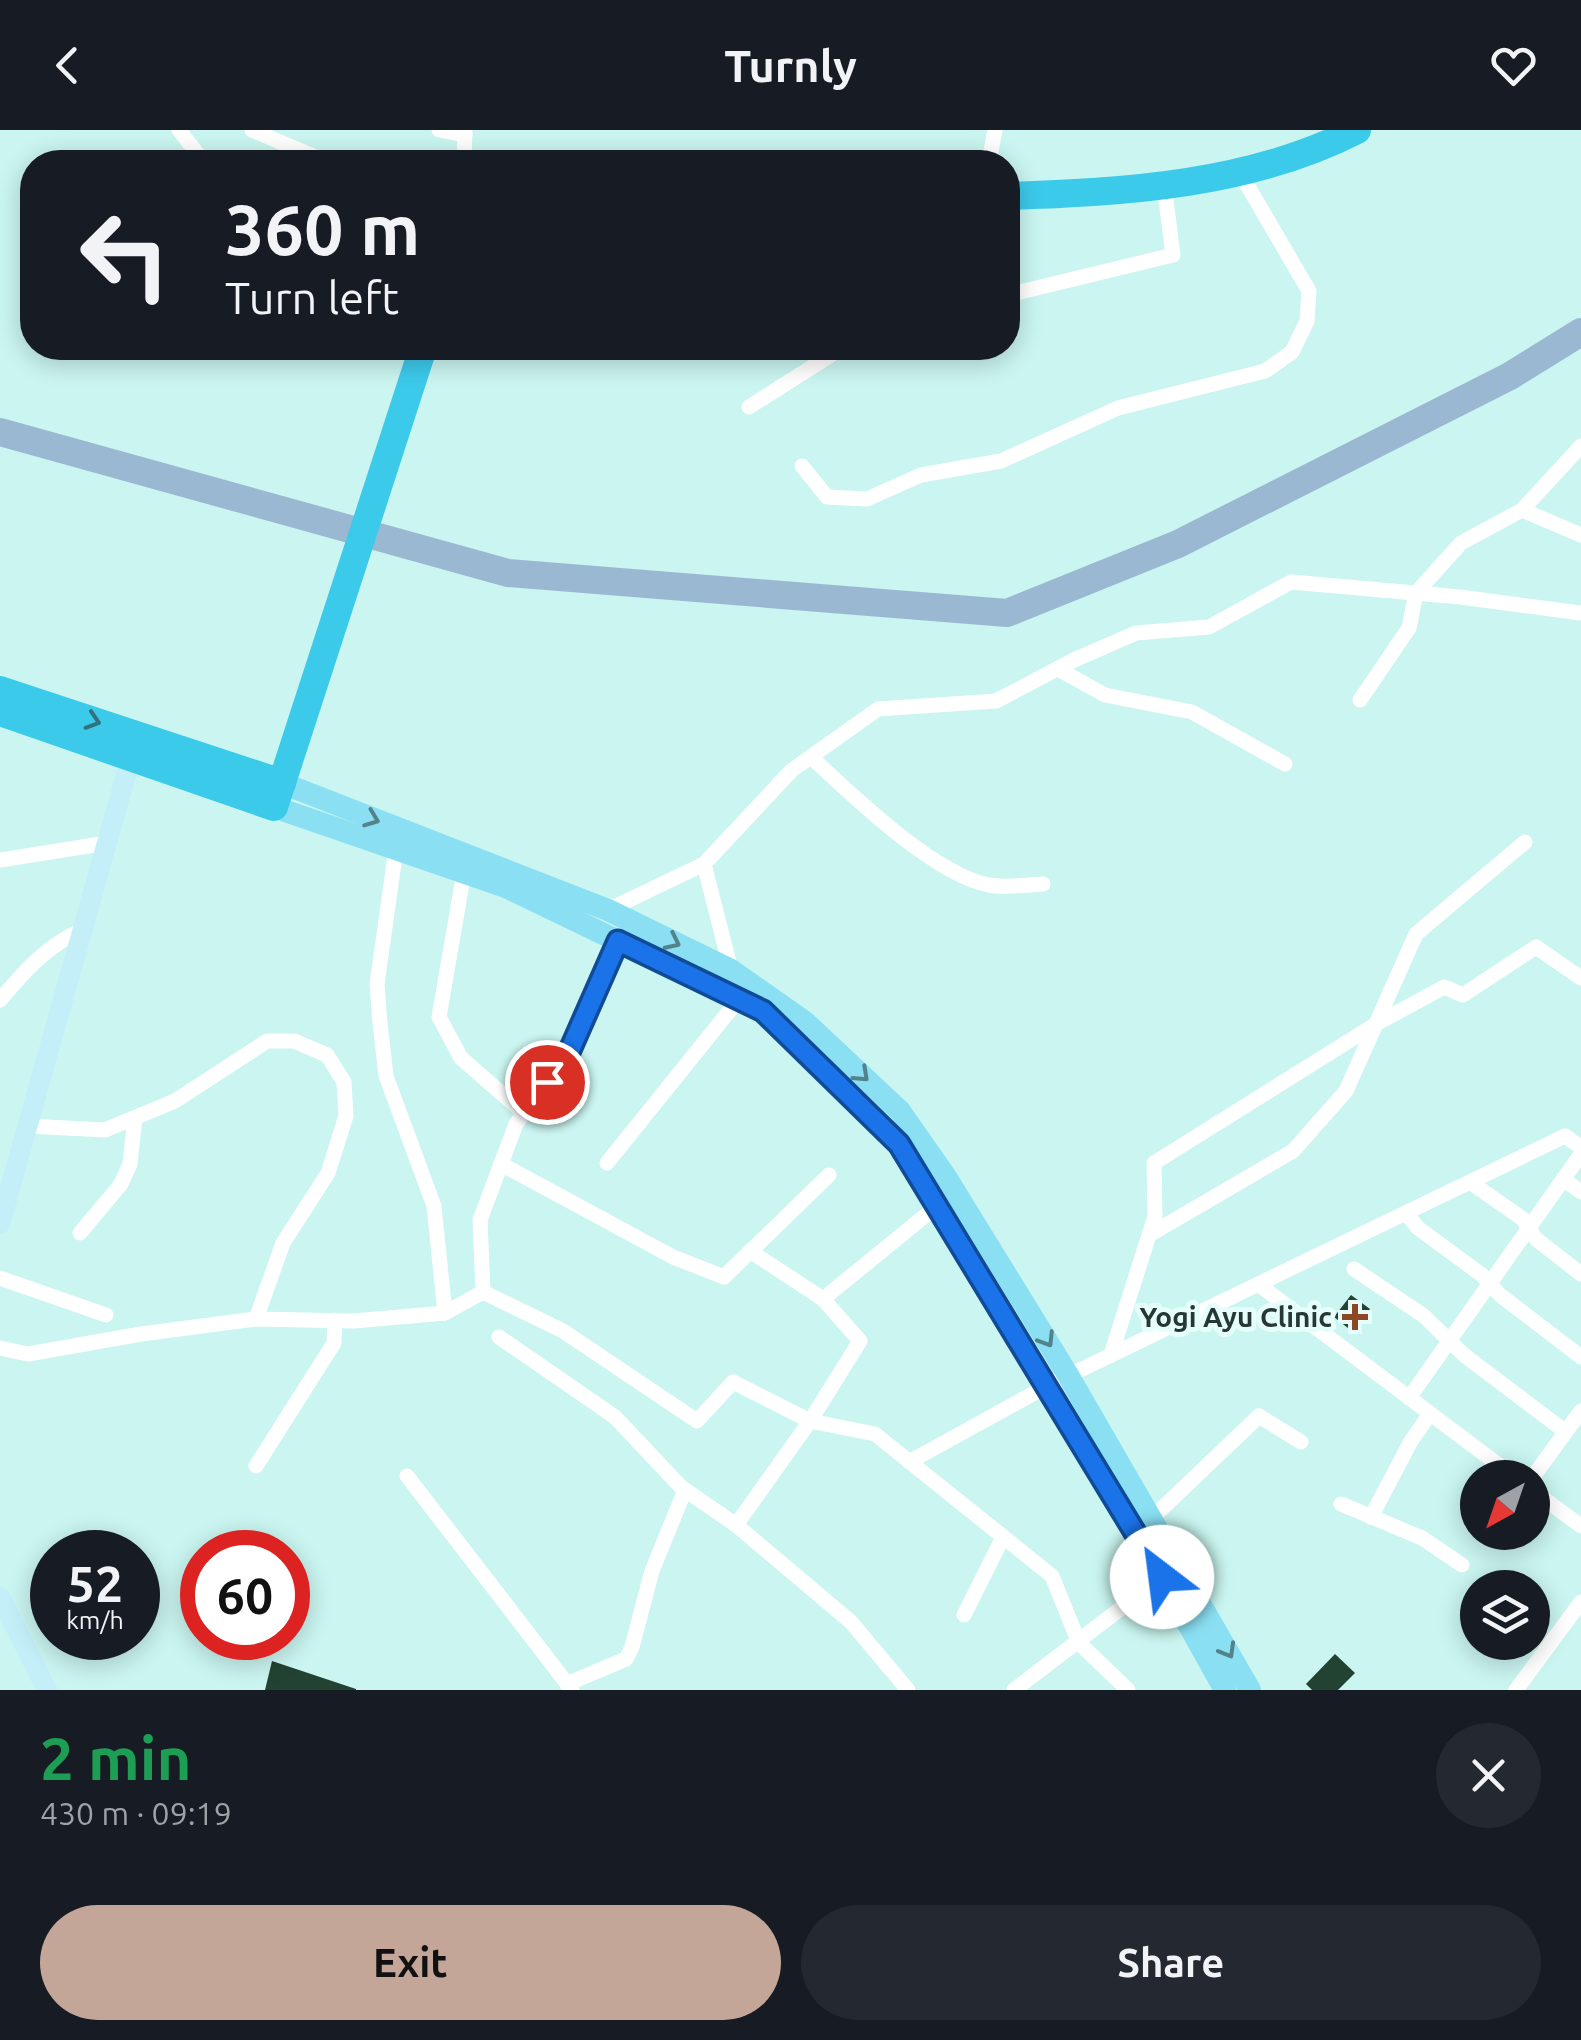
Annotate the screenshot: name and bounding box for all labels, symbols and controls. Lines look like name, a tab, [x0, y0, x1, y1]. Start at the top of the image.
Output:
icon: back	[40, 38, 95, 93]
icon: heart	[1486, 38, 1541, 93]
text: Turnly	[724, 40, 857, 91]
icon: left	[60, 190, 190, 320]
text: 360 m	[225, 190, 420, 268]
text: Turn left	[225, 272, 399, 323]
one-way arrow	[83, 709, 100, 730]
one-way arrow	[363, 807, 380, 827]
one-way arrow	[663, 929, 681, 949]
pin	[505, 1040, 590, 1125]
icon: arrive	[520, 1055, 575, 1110]
one-way arrow	[850, 1063, 868, 1081]
place label: Yogi Ayu Clinic	[1140, 1301, 1332, 1332]
marker: Yogi Ayu Clinic	[1342, 1304, 1368, 1330]
one-way arrow	[1034, 1329, 1053, 1347]
north arrow	[1460, 1460, 1550, 1550]
map controls	[1460, 1460, 1550, 1660]
position arrow	[1110, 1525, 1214, 1629]
speed limit sign: 60	[180, 1530, 310, 1660]
text: 52	[67, 1555, 123, 1611]
button: layers	[1460, 1570, 1550, 1660]
text: km/h	[66, 1606, 124, 1634]
one-way arrow	[1215, 1641, 1235, 1659]
button: close	[1436, 1723, 1541, 1828]
text: 2 min	[40, 1724, 192, 1791]
text: 430 m · 09:19	[40, 1795, 232, 1831]
button: Exit	[40, 1905, 781, 2020]
button: Share	[801, 1905, 1541, 2020]

